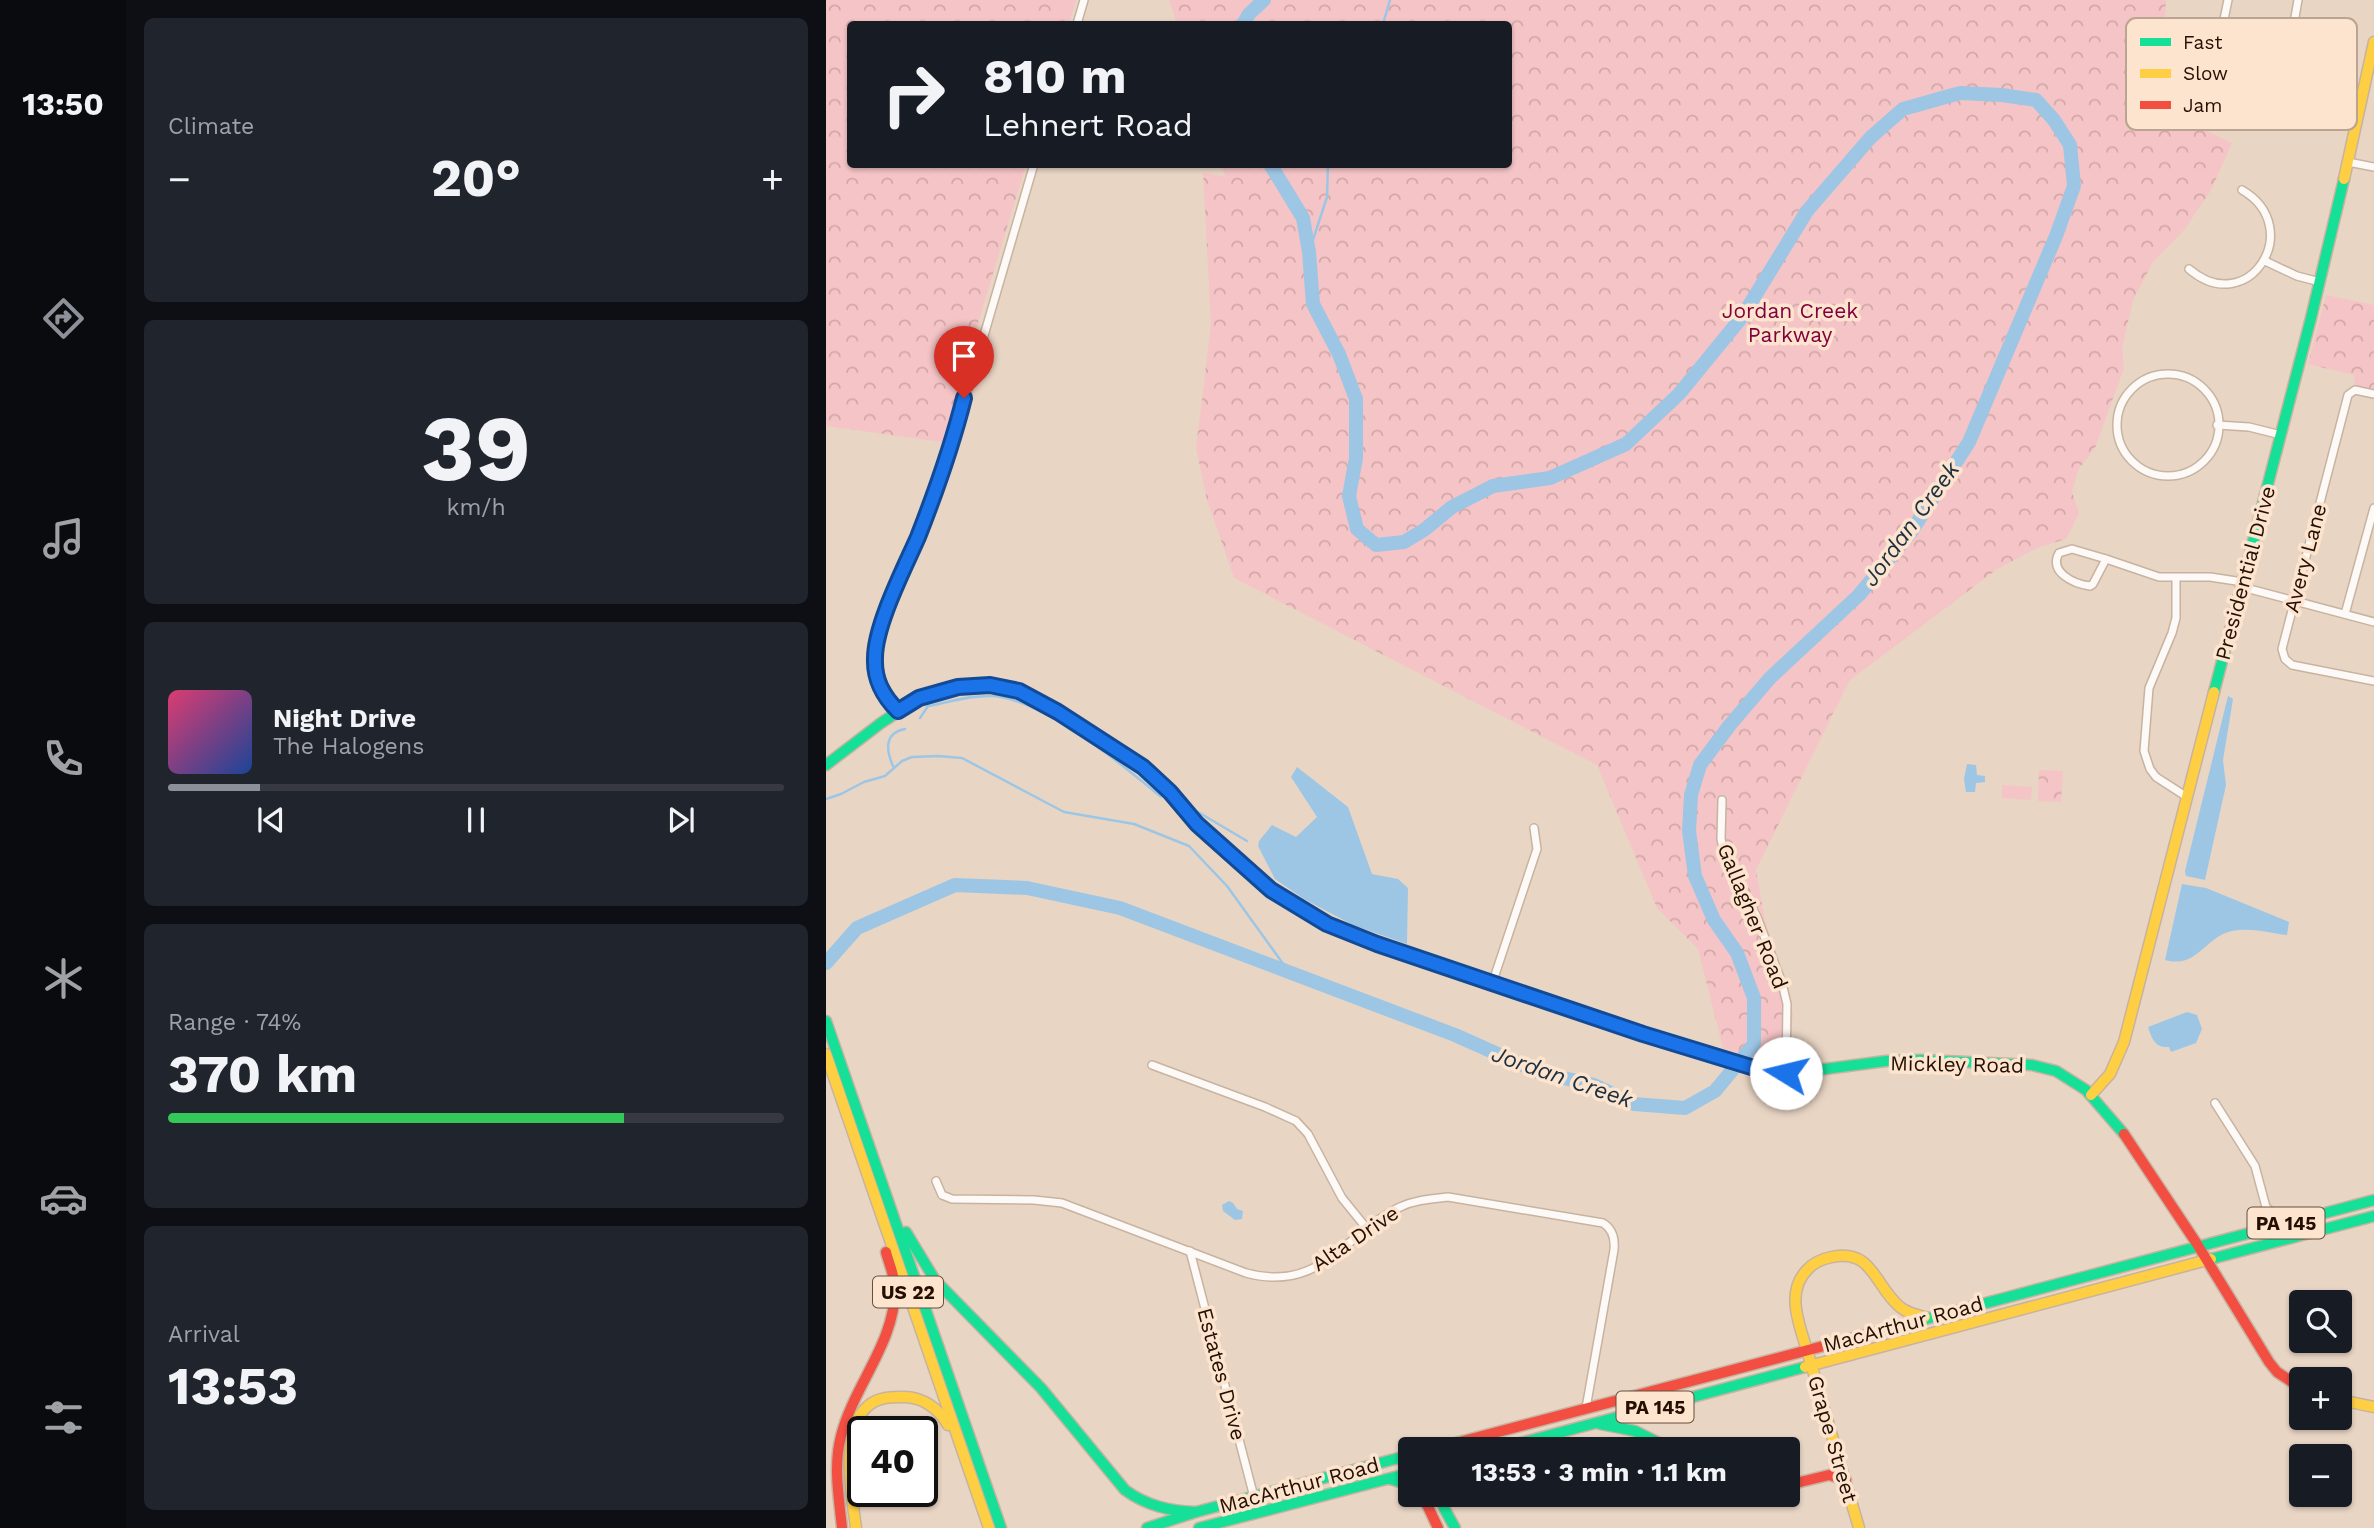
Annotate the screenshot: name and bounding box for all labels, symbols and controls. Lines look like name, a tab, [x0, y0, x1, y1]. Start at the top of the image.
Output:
legend	[2126, 18, 2357, 130]
text: Fast	[2183, 31, 2222, 54]
text: 810 m	[983, 47, 1127, 105]
icon: right	[868, 49, 959, 140]
text: Slow	[2183, 62, 2228, 85]
text: 13:50	[22, 85, 104, 123]
text: Jam	[2183, 94, 2222, 117]
text: Lehnert Road	[983, 106, 1193, 144]
text: Climate	[168, 113, 254, 140]
text: 20°	[431, 148, 521, 209]
text: −	[168, 157, 191, 201]
text: +	[761, 157, 784, 201]
icon: directions	[39, 294, 88, 343]
park label: Jordan Creek Parkway	[1722, 298, 1858, 347]
pin	[934, 326, 994, 398]
icon: arrive	[945, 337, 983, 375]
text: 39	[421, 395, 531, 502]
water label: Jordan Creek	[1857, 455, 1966, 592]
street label: Presidential Drive	[2210, 483, 2280, 663]
text: km/h	[446, 494, 506, 521]
street label: Avery Lane	[2278, 501, 2332, 615]
icon: music	[39, 514, 88, 563]
text: Night Drive	[273, 703, 416, 733]
text: The Halogens	[273, 733, 424, 760]
icon: phone	[39, 734, 88, 783]
icon: previous	[252, 801, 290, 839]
icon: pause	[457, 801, 495, 839]
icon: next	[662, 801, 700, 839]
street label: Gallagher Road	[1712, 840, 1794, 992]
icon: climate	[39, 954, 88, 1003]
text: Range · 74%	[168, 1009, 301, 1036]
position arrow	[1749, 1036, 1823, 1110]
water label: Jordan Creek	[1488, 1040, 1637, 1114]
text: 370 km	[168, 1044, 357, 1105]
street label: Mickley Road	[1890, 1050, 2024, 1078]
icon: car	[39, 1174, 88, 1223]
street label: Alta Drive	[1307, 1200, 1403, 1276]
road number: PA 145	[2248, 1208, 2324, 1238]
road number: US 22	[873, 1276, 943, 1308]
map controls	[2289, 1290, 2352, 1507]
button: search	[2289, 1290, 2352, 1353]
street label: MacArthur Road	[1820, 1291, 1986, 1357]
street label: Estates Drive	[1192, 1305, 1252, 1443]
text: Arrival	[168, 1321, 240, 1348]
text: 13:53	[168, 1356, 298, 1417]
button: +	[2289, 1367, 2352, 1430]
street label: Grape Street	[1803, 1373, 1863, 1506]
road number: PA 145	[1616, 1392, 1694, 1422]
icon: filters	[39, 1393, 88, 1442]
speed limit sign: 40	[847, 1416, 938, 1507]
button: −	[2289, 1444, 2352, 1507]
street label: MacArthur Road	[1216, 1452, 1382, 1518]
text: 13:53 · 3 min · 1.1 km	[1471, 1457, 1727, 1487]

